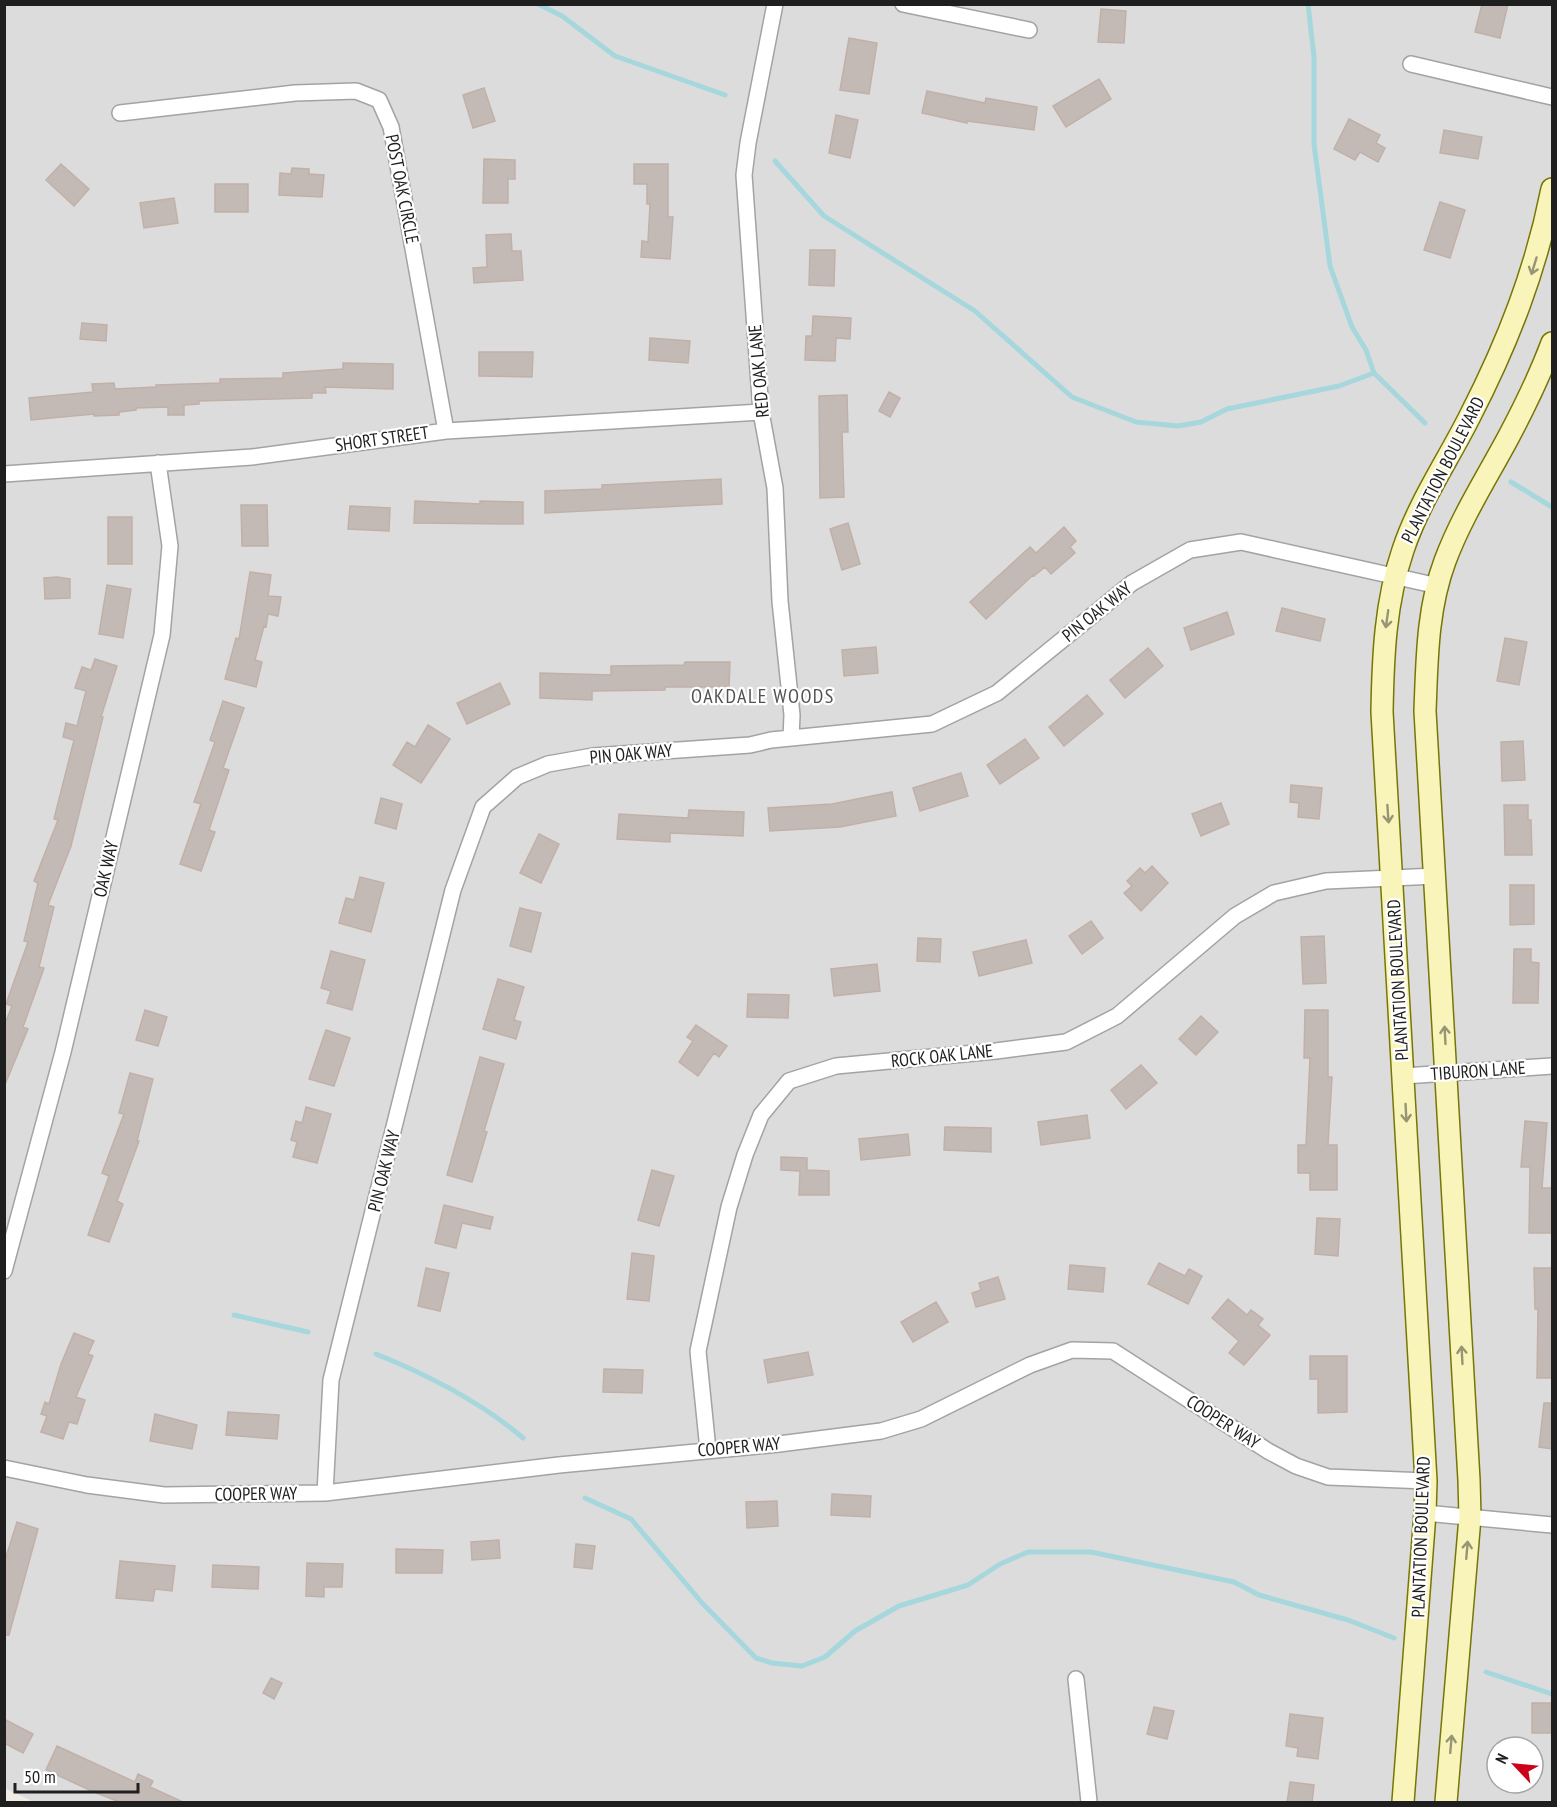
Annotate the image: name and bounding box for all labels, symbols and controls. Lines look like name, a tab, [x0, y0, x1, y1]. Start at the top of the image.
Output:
street label: POST OAK CIRCLE	[381, 132, 424, 246]
one-way arrow	[1528, 256, 1539, 275]
street label: RED OAK LANE	[743, 324, 774, 419]
street label: PLANTATION BOULEVARD	[1396, 393, 1489, 547]
street label: SHORT STREET	[334, 421, 430, 456]
street label: PIN OAK WAY	[1057, 576, 1137, 647]
one-way arrow	[1381, 609, 1392, 629]
district label: OAKDALE WOODS	[691, 683, 835, 709]
street label: PIN OAK WAY	[589, 738, 674, 769]
one-way arrow	[1383, 803, 1394, 823]
street label: OAK WAY	[88, 838, 123, 899]
street label: PLANTATION BOULEVARD	[1382, 899, 1413, 1061]
one-way arrow	[1439, 1025, 1450, 1045]
street label: ROCK OAK LANE	[890, 1039, 994, 1072]
street label: TIBURON LANE	[1430, 1056, 1526, 1085]
one-way arrow	[1400, 1103, 1411, 1123]
street label: PIN OAK WAY	[362, 1127, 405, 1214]
one-way arrow	[1457, 1346, 1468, 1366]
street label: COOPER WAY	[1182, 1389, 1265, 1454]
street label: COOPER WAY	[697, 1431, 782, 1462]
street label: PLANTATION BOULEVARD	[1406, 1456, 1435, 1618]
street label: COOPER WAY	[214, 1481, 298, 1506]
one-way arrow	[1462, 1540, 1473, 1560]
one-way arrow	[1446, 1735, 1457, 1755]
north arrow	[1485, 1735, 1545, 1795]
text: N	[1491, 1750, 1512, 1767]
scale bar	[15, 1756, 138, 1794]
text: 50 m	[24, 1765, 56, 1788]

